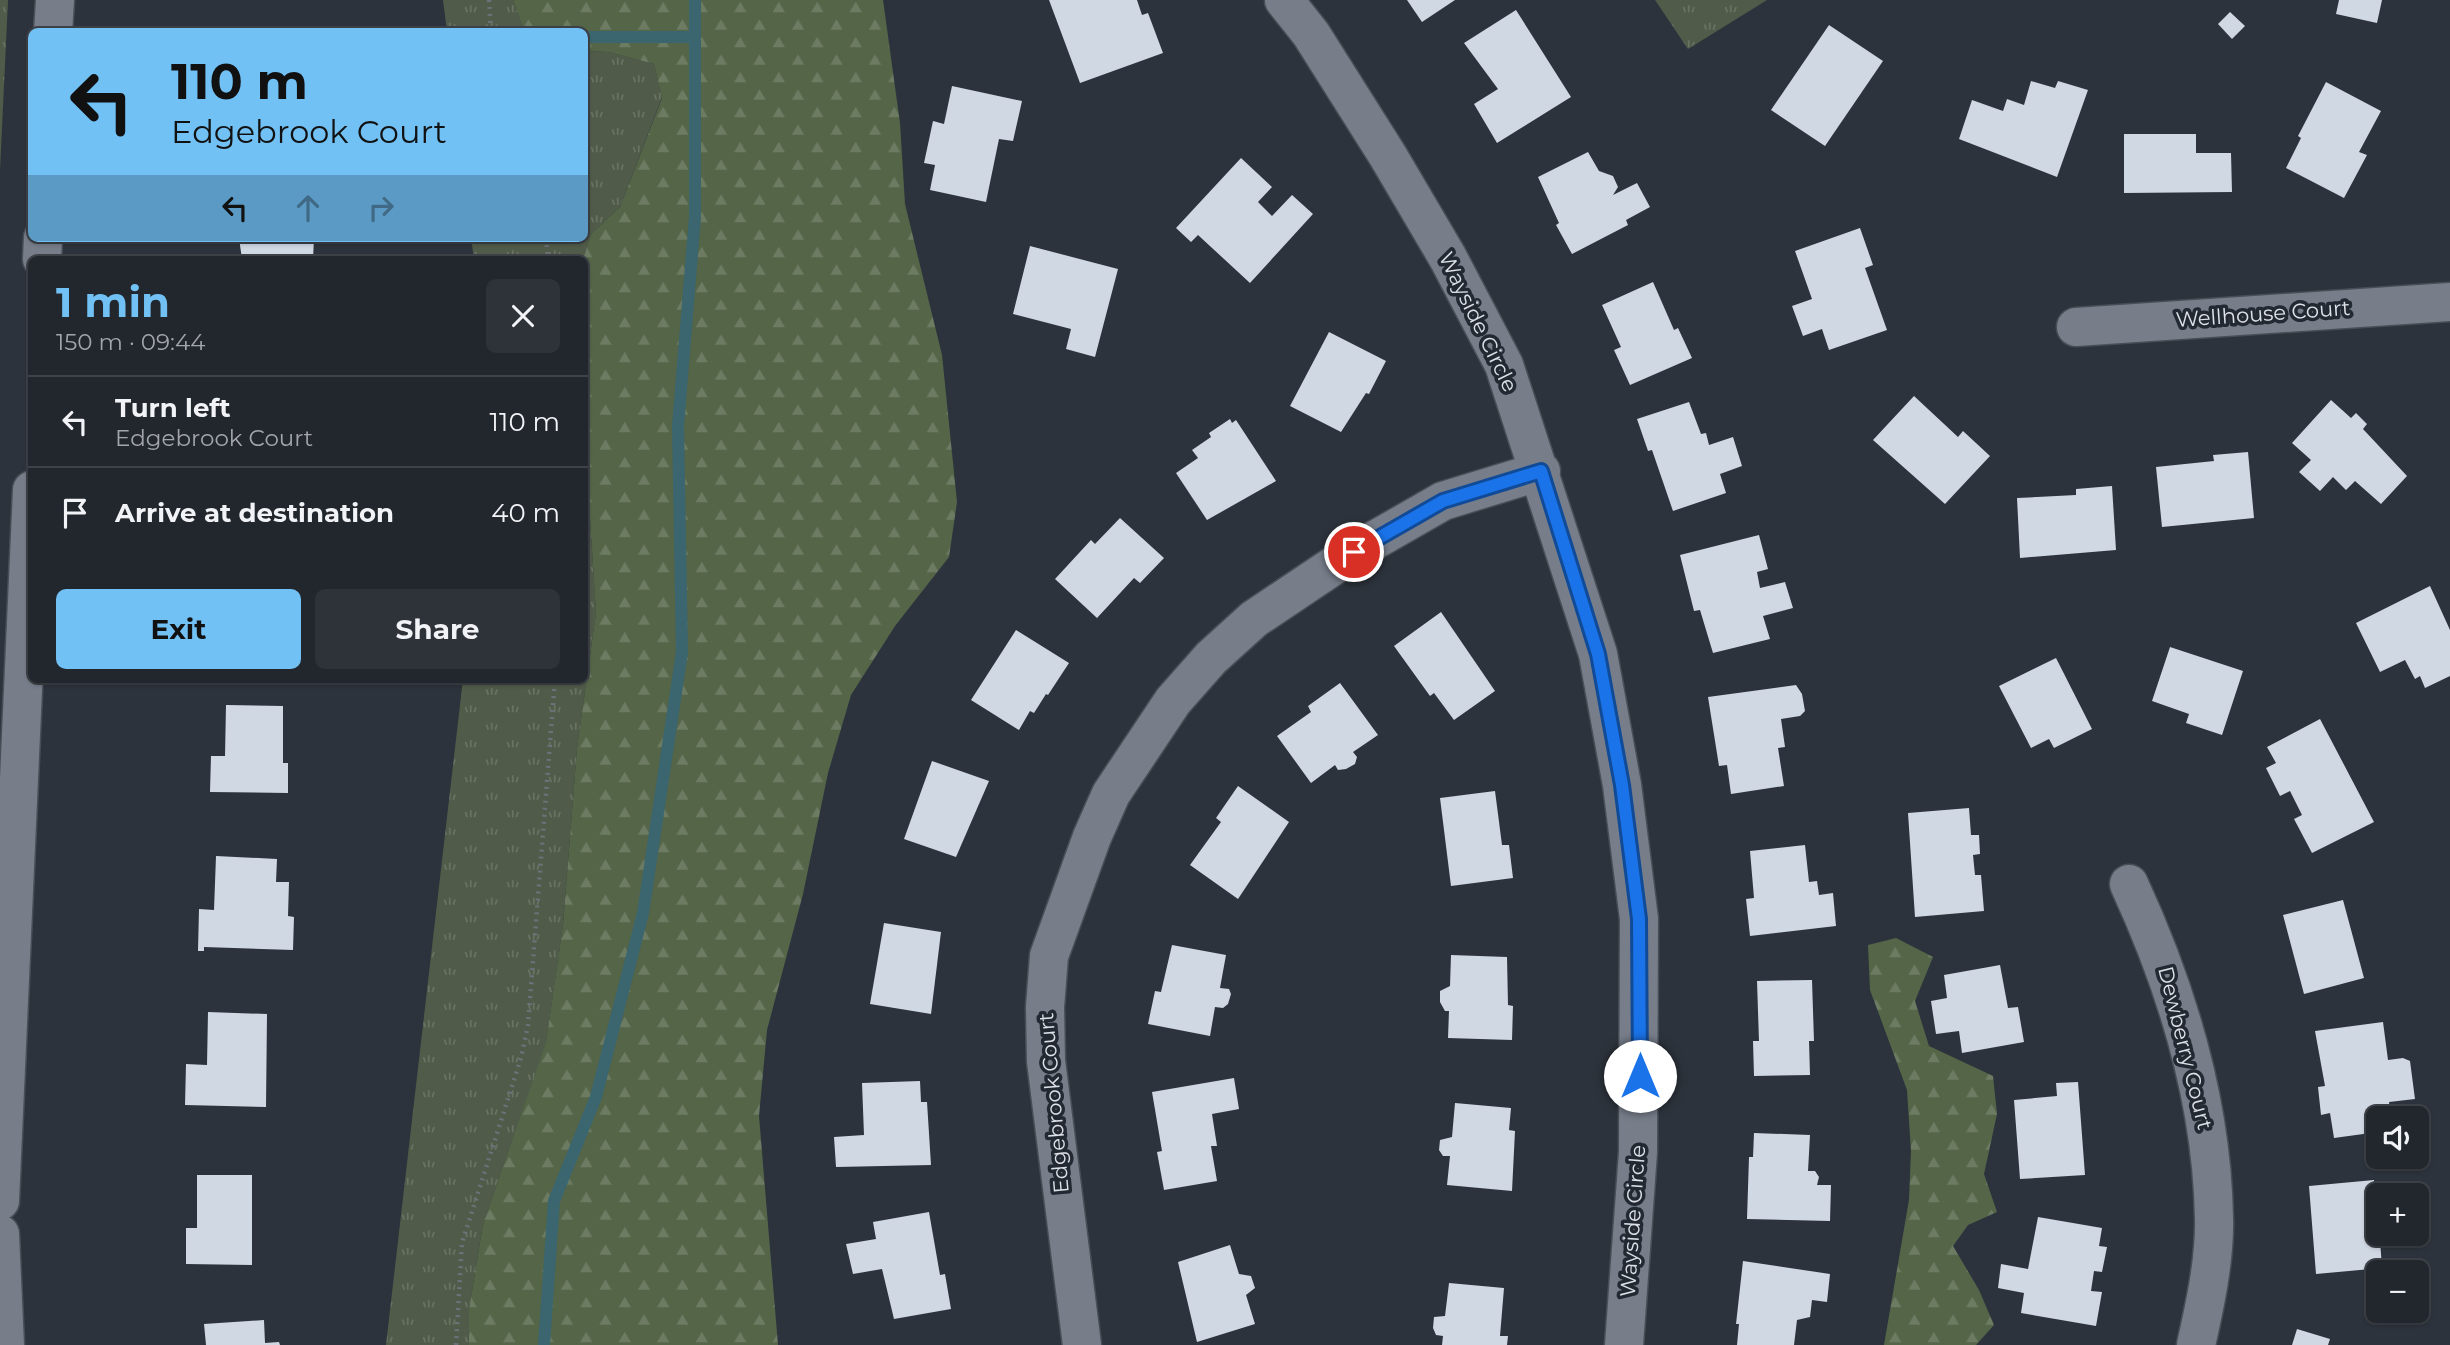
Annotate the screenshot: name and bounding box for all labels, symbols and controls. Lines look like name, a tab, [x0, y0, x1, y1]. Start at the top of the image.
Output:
text: 110 m	[171, 52, 308, 111]
icon: left	[56, 56, 147, 147]
text: Edgebrook Court	[171, 112, 447, 151]
icon: left	[216, 189, 254, 227]
icon: ahead	[289, 189, 327, 227]
icon: right	[362, 189, 400, 227]
street label: Wayside Circle	[1434, 248, 1523, 396]
text: 1 min	[56, 276, 170, 328]
button: close	[486, 279, 560, 353]
street label: Wellhouse Court	[2175, 295, 2351, 332]
text: 150 m · 09:44	[56, 328, 205, 356]
text: Turn left	[115, 392, 231, 424]
icon: left	[56, 403, 94, 441]
text: 110 m	[490, 406, 560, 438]
text: Edgebrook Court	[115, 424, 313, 452]
icon: arrive	[56, 494, 94, 532]
text: Arrive at destination	[115, 497, 394, 529]
text: 40 m	[491, 497, 560, 529]
pin	[1324, 522, 1384, 582]
icon: arrive	[1335, 533, 1373, 571]
button: Exit	[56, 589, 301, 669]
button: Share	[315, 589, 560, 669]
street label: Dewberry Court	[2153, 964, 2218, 1132]
street label: Edgebrook Court	[1033, 1012, 1074, 1194]
position arrow	[1603, 1039, 1677, 1113]
map controls	[2366, 1106, 2429, 1323]
button: sound	[2366, 1106, 2429, 1169]
street label: Wayside Circle	[1615, 1144, 1650, 1298]
button: +	[2366, 1183, 2429, 1246]
button: −	[2366, 1260, 2429, 1323]

